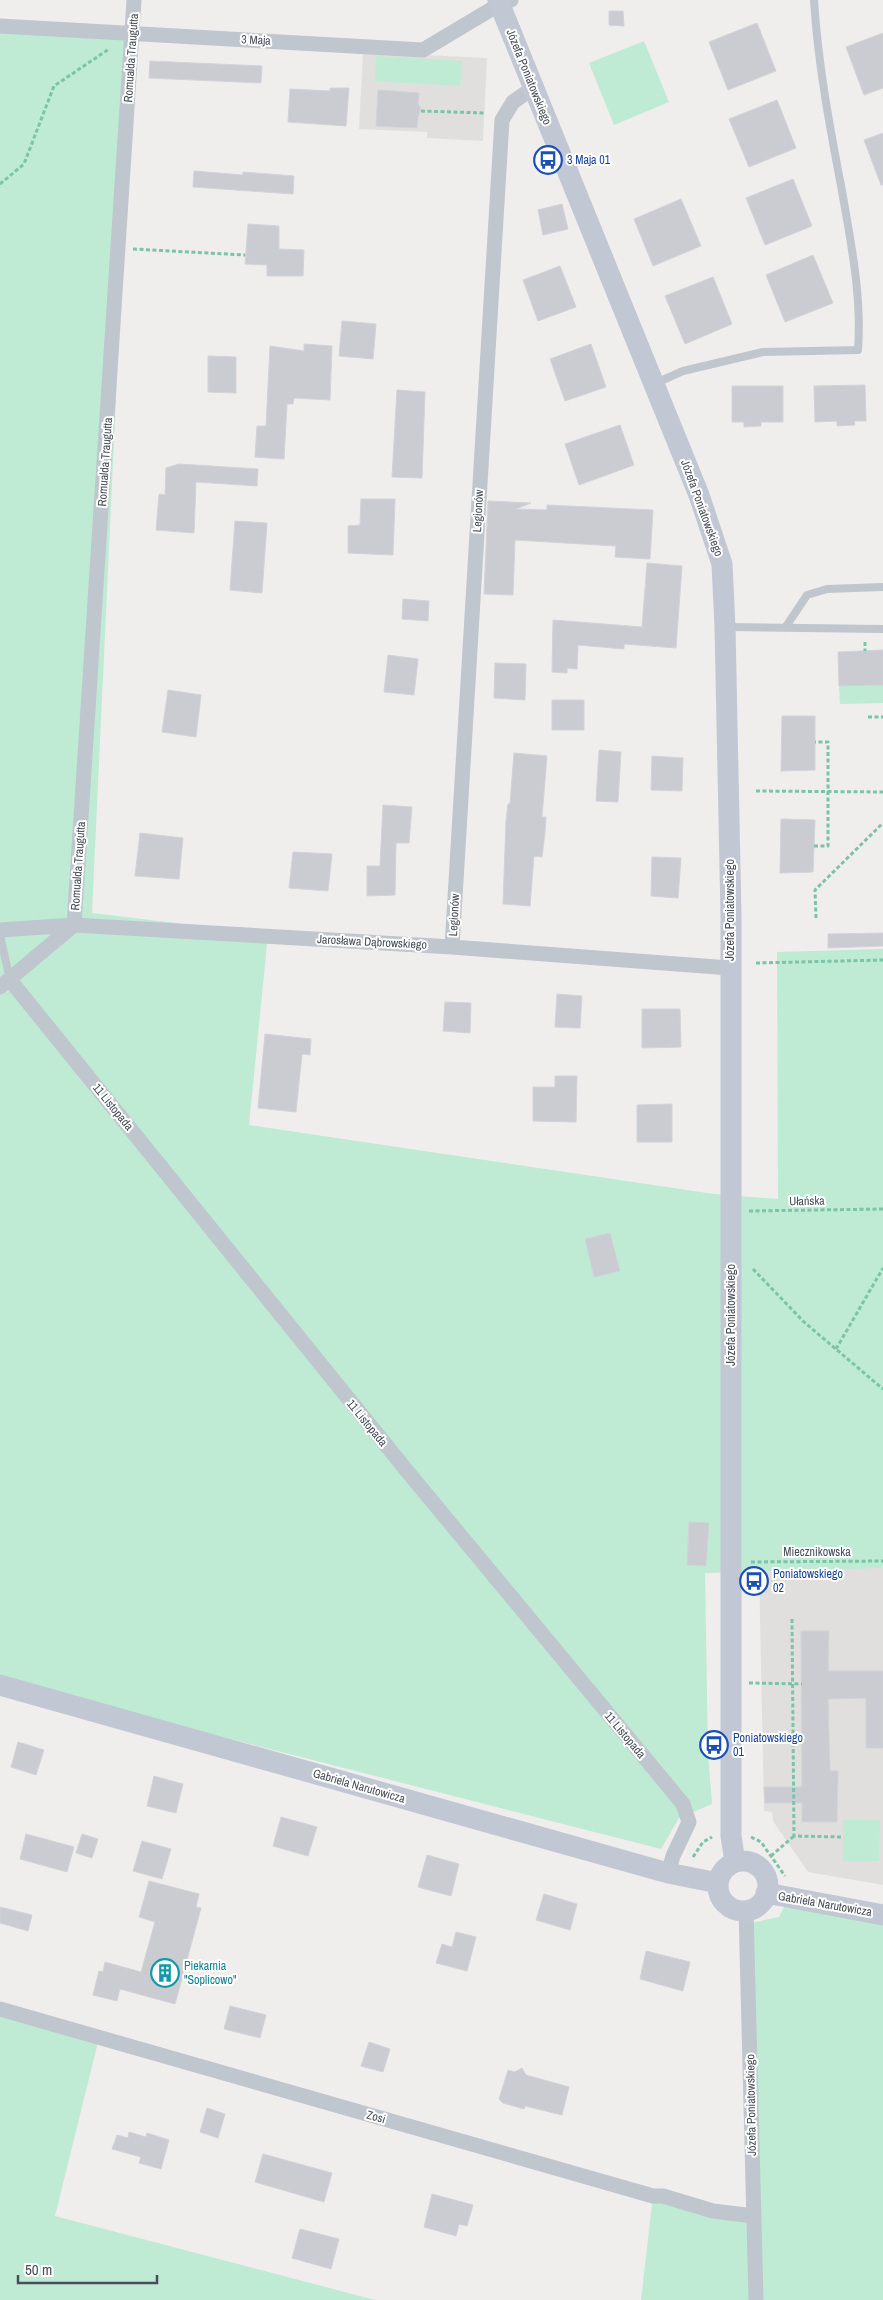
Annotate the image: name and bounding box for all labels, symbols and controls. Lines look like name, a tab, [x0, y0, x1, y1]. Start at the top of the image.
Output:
street label: Romualda Traugutta	[120, 12, 142, 103]
street label: Józefa Poniatowskiego	[503, 27, 555, 127]
street label: 3 Maja	[241, 31, 272, 49]
bus stop icon: 3 Maja 01	[533, 145, 563, 175]
place label: 3 Maja 01	[567, 152, 611, 168]
street label: Romualda Traugutta	[94, 416, 116, 507]
street label: Józefa Poniatowskiego	[677, 457, 727, 559]
street label: Legionów	[469, 488, 487, 533]
street label: Romualda Traugutta	[67, 820, 89, 911]
street label: Józefa Poniatowskiego	[722, 859, 738, 961]
street label: Legionów	[445, 892, 463, 937]
street label: Jarosława Dąbrowskiego	[317, 931, 427, 953]
street label: 11 Listopada	[89, 1080, 137, 1134]
street label: Ułańska	[789, 1193, 825, 1209]
street label: Józefa Poniatowskiego	[723, 1264, 739, 1366]
street label: 11 Listopada	[343, 1396, 391, 1450]
street label: Miecznikowska	[783, 1544, 851, 1560]
bus stop icon: Poniatowskiego 02	[739, 1566, 769, 1596]
place label: Poniatowskiego 02	[773, 1566, 843, 1596]
street label: 11 Listopada	[601, 1708, 650, 1762]
bus stop icon: Poniatowskiego 01	[699, 1730, 729, 1760]
place label: Poniatowskiego 01	[733, 1730, 803, 1760]
street label: Gabriela Narutowicza	[311, 1765, 407, 1807]
street label: Gabriela Narutowicza	[777, 1888, 874, 1920]
building icon: Piekarnia "Soplicowo"	[150, 1958, 180, 1988]
place label: Piekarnia "Soplicowo"	[184, 1958, 237, 1988]
street label: Józefa Poniatowskiego	[742, 2054, 760, 2156]
street label: Zosi	[365, 2107, 387, 2127]
scale bar	[18, 2252, 156, 2284]
text: 50 m	[25, 2259, 52, 2280]

